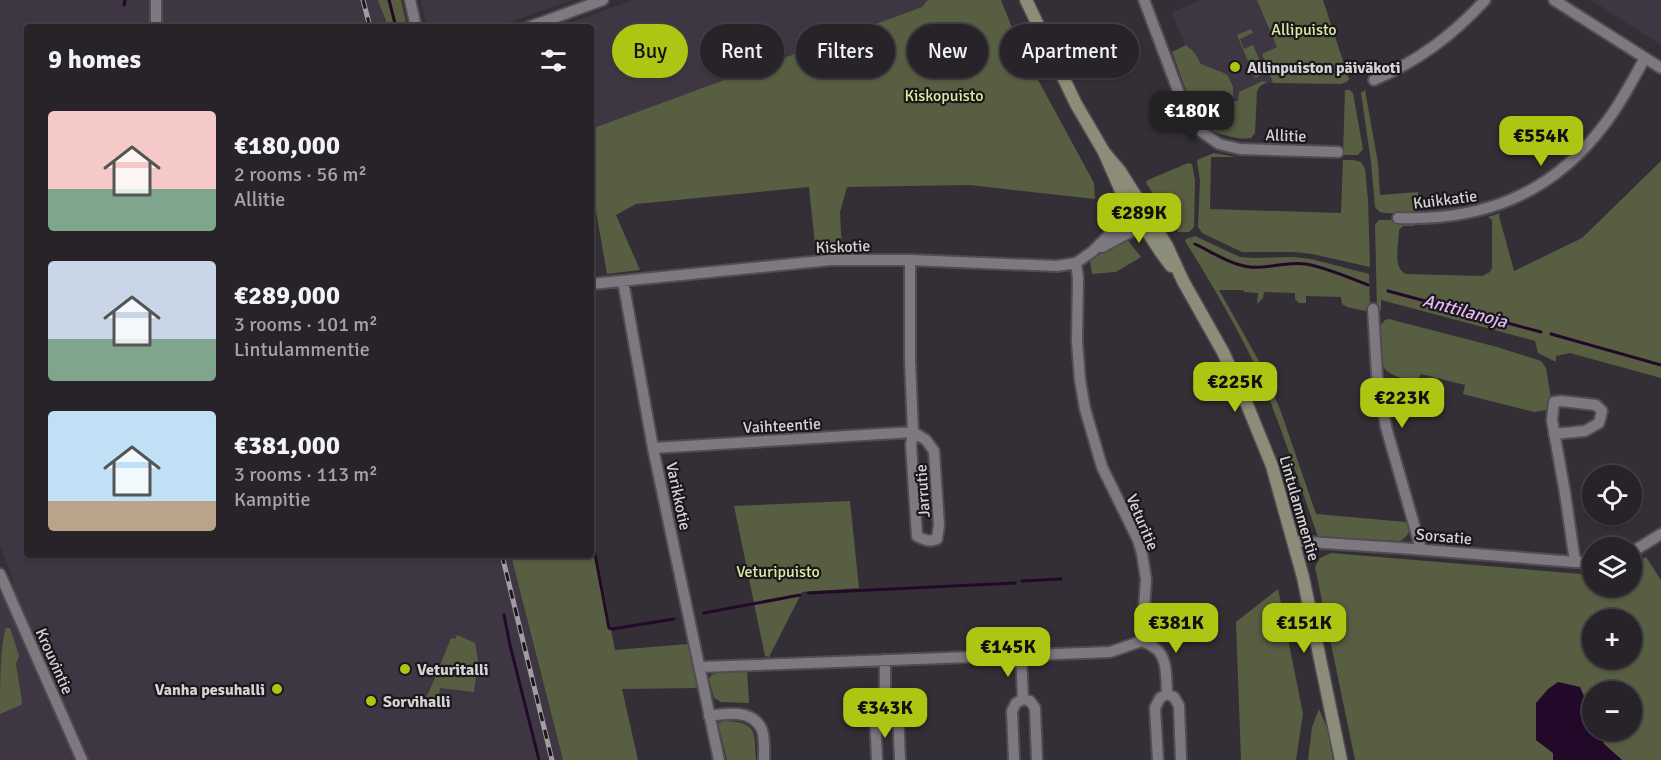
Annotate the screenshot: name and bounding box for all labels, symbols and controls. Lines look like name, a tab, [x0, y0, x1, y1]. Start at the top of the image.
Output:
park label: Allipuisto	[1271, 20, 1337, 40]
chip: Buy	[612, 24, 688, 78]
chip: Rent	[700, 24, 784, 78]
chip: Filters	[796, 24, 895, 78]
chip: New	[907, 24, 988, 78]
chip: Apartment	[1000, 24, 1139, 78]
text: 9 homes	[48, 44, 141, 76]
icon: filters	[537, 44, 570, 77]
place label: Allinpuiston päiväkoti	[1247, 58, 1401, 78]
marker: Allinpuiston päiväkoti	[1228, 60, 1242, 74]
park label: Kiskopuisto	[904, 86, 984, 106]
pin: €180K	[1150, 91, 1234, 142]
text: €180K	[1164, 98, 1220, 123]
pin: €554K	[1499, 116, 1583, 167]
text: €554K	[1513, 123, 1569, 148]
street label: Allitie	[1265, 125, 1307, 147]
text: €180,000	[234, 130, 340, 162]
icon: home	[96, 135, 168, 207]
text: 2 rooms · 56 m²	[234, 162, 367, 187]
street label: Kuikkatie	[1412, 186, 1478, 214]
text: Allitie	[234, 187, 285, 212]
pin: €289K	[1097, 193, 1181, 244]
text: €289K	[1111, 200, 1167, 225]
street label: Kiskotie	[815, 236, 871, 258]
text: €289,000	[234, 280, 340, 312]
icon: home	[96, 285, 168, 357]
water label: Anttilanoja	[1421, 289, 1510, 333]
text: 3 rooms · 101 m²	[234, 312, 378, 337]
text: Lintulammentie	[234, 337, 370, 362]
pin: €225K	[1193, 362, 1277, 413]
text: €225K	[1207, 369, 1263, 394]
pin: €223K	[1360, 378, 1444, 429]
text: €223K	[1374, 385, 1430, 410]
street label: Vaihteentie	[743, 414, 822, 438]
text: €381,000	[234, 430, 340, 462]
icon: home	[96, 435, 168, 507]
street label: Lintulammentie	[1274, 453, 1324, 563]
street label: Varikkotie	[661, 460, 695, 532]
text: 3 rooms · 113 m²	[234, 462, 378, 487]
street label: Jarrutie	[911, 464, 935, 518]
map controls	[1582, 465, 1642, 741]
button: locate	[1582, 465, 1642, 525]
text: Kampitie	[234, 487, 311, 512]
street label: Veturitie	[1121, 491, 1163, 554]
street label: Sorsatie	[1415, 525, 1473, 549]
button: layers	[1582, 537, 1642, 597]
park label: Veturipuisto	[736, 562, 820, 582]
pin: €381K	[1134, 603, 1218, 654]
pin: €151K	[1262, 603, 1346, 654]
button: +	[1582, 609, 1642, 669]
text: €381K	[1148, 610, 1204, 635]
text: €151K	[1276, 610, 1332, 635]
street label: Krouvintie	[31, 625, 78, 698]
pin: €145K	[966, 627, 1050, 678]
text: €145K	[980, 634, 1036, 659]
place label: Veturitalli	[417, 660, 489, 680]
marker: Veturitalli	[398, 662, 412, 676]
place label: Vanha pesuhalli	[155, 680, 265, 700]
button: −	[1582, 681, 1642, 741]
marker: Vanha pesuhalli	[270, 682, 284, 696]
pin: €343K	[843, 688, 927, 739]
place label: Sorvihalli	[383, 692, 451, 712]
marker: Sorvihalli	[364, 694, 378, 708]
text: €343K	[857, 695, 913, 720]

